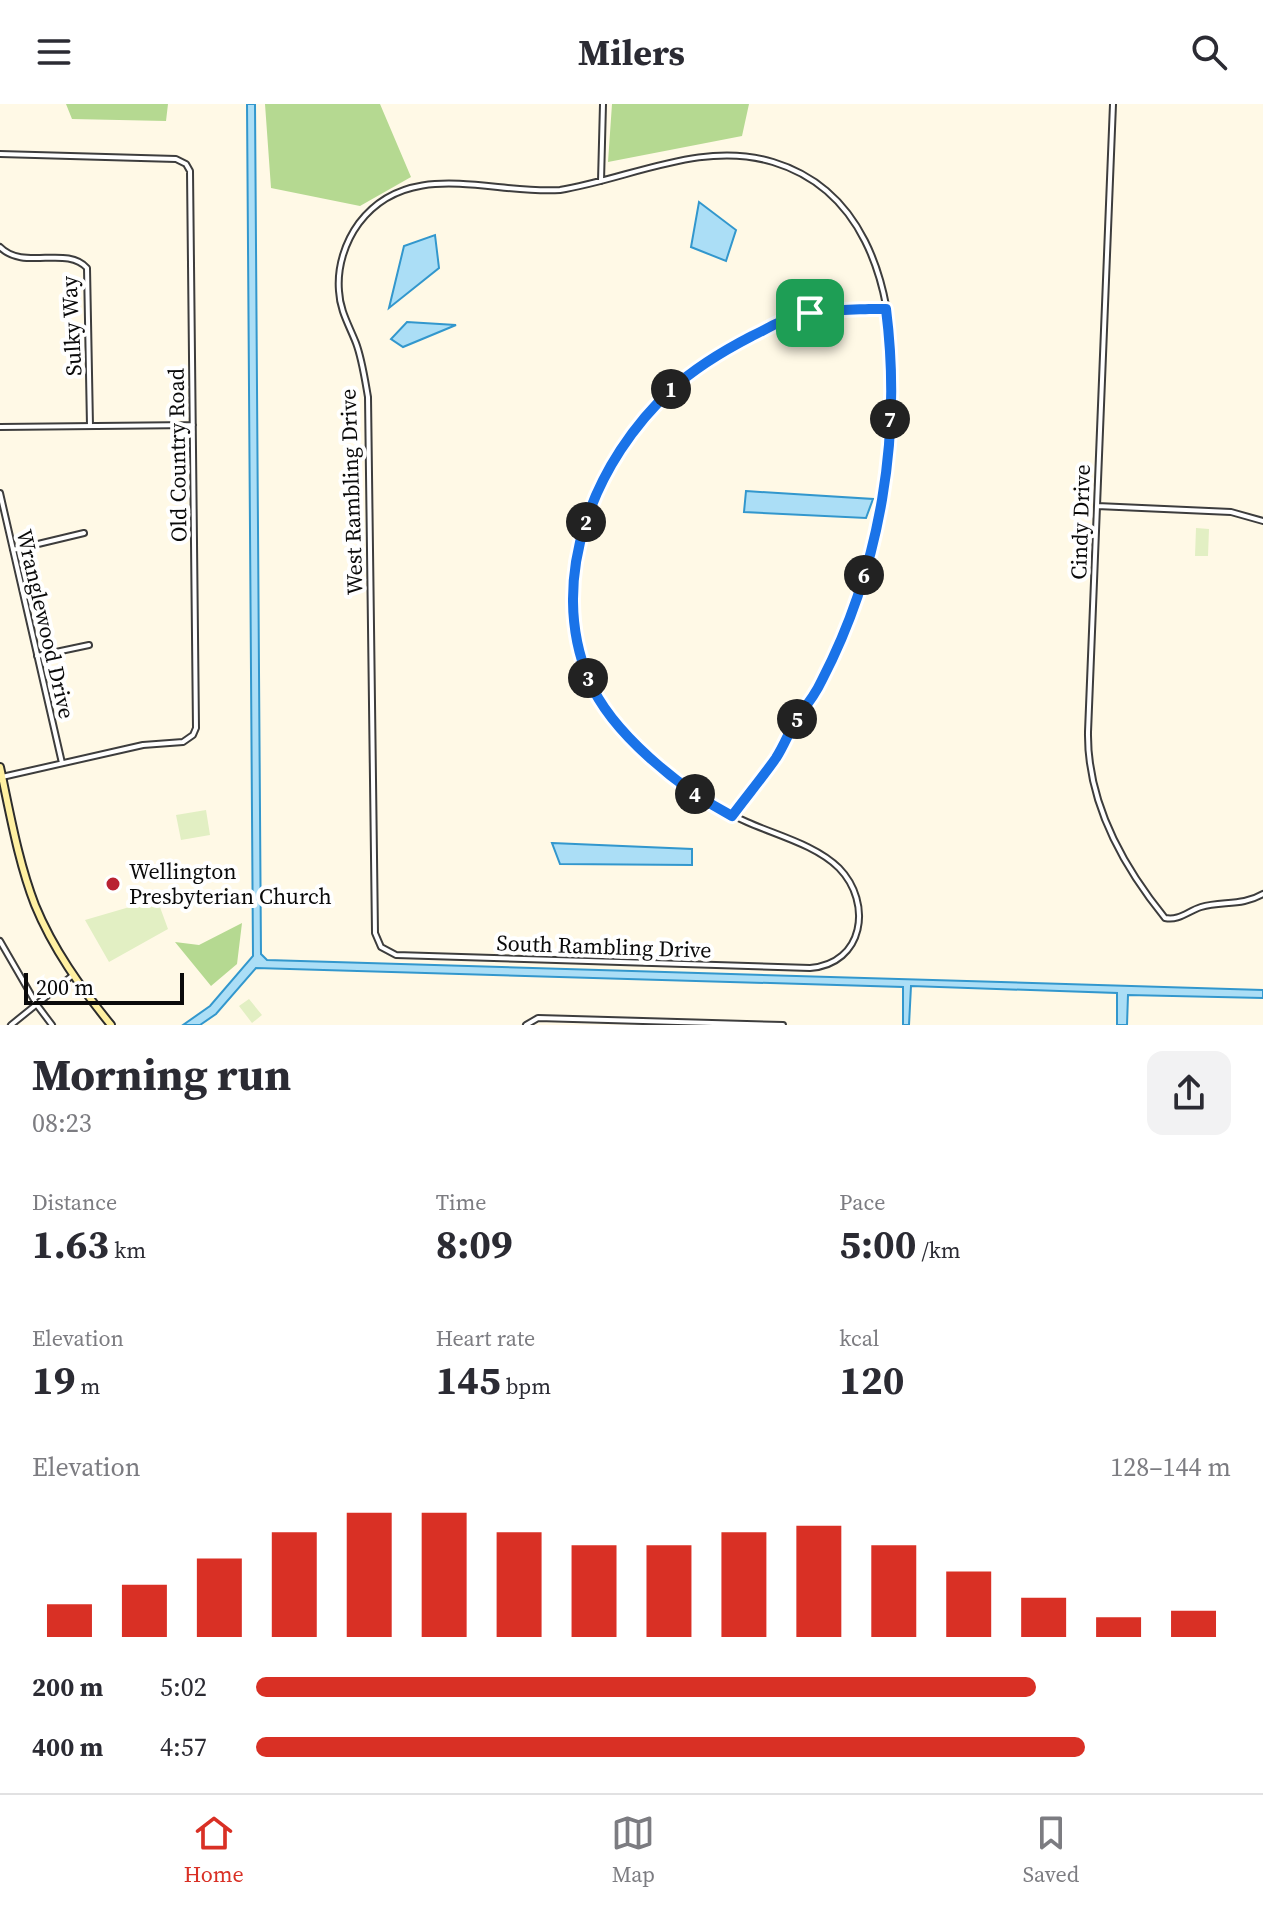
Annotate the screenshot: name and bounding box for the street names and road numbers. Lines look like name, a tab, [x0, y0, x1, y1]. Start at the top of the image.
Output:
street label: Sulky Way	[53, 275, 89, 377]
street label: Old Country Road	[160, 367, 194, 542]
street label: West Rambling Drive	[332, 388, 370, 596]
street label: Cindy Drive	[1063, 464, 1097, 580]
street label: Wranglewood Drive	[10, 526, 82, 722]
street label: South Rambling Drive	[496, 927, 712, 965]

